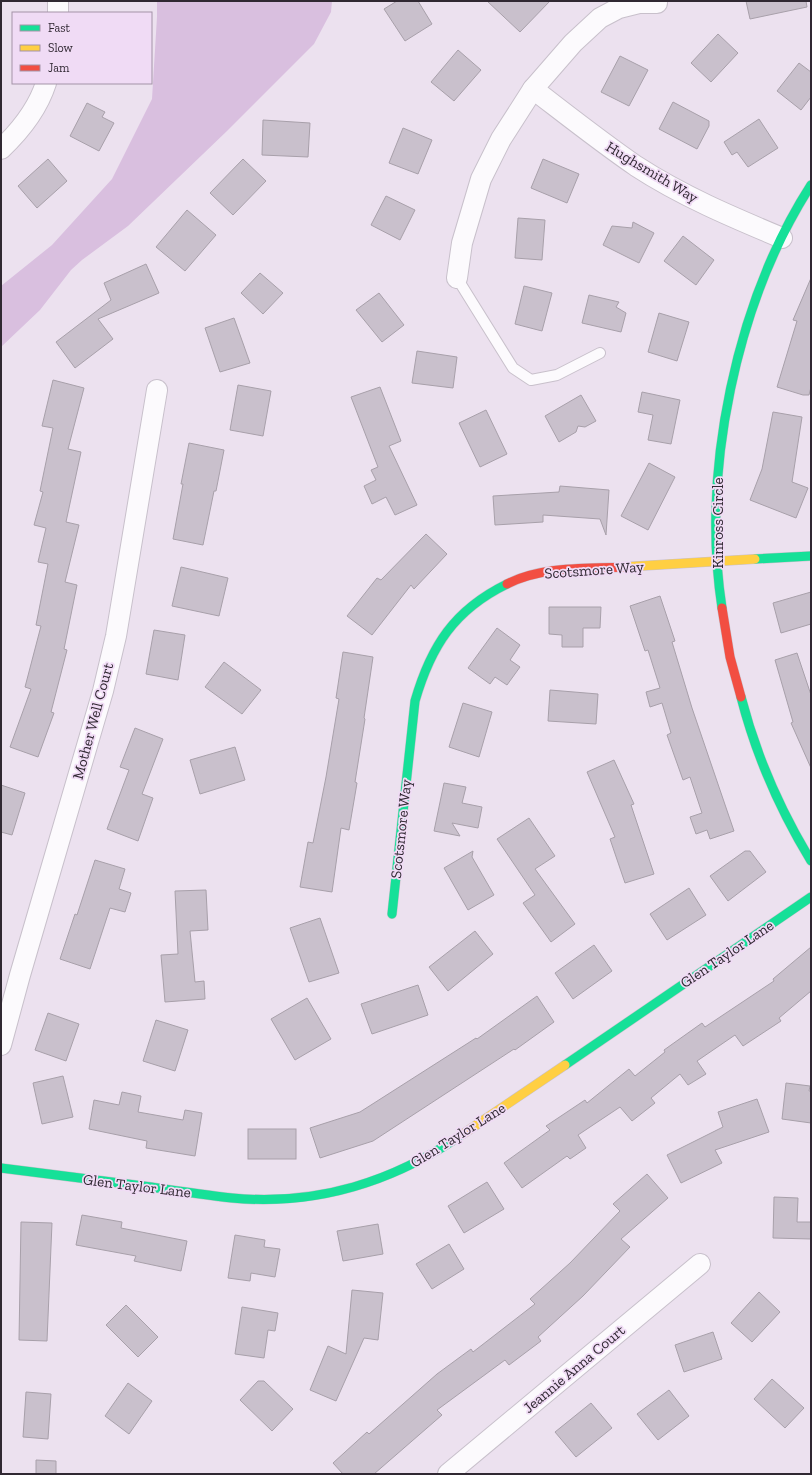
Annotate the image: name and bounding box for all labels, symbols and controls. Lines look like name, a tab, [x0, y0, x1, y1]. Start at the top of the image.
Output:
legend	[12, 12, 152, 84]
text: Fast	[48, 21, 71, 35]
text: Slow	[48, 41, 74, 55]
text: Jam	[48, 61, 70, 75]
street label: Hughsmith Way	[603, 137, 702, 207]
street label: Kinross Circle	[709, 477, 727, 569]
street label: Scotsmore Way	[544, 558, 645, 582]
street label: Mother Well Court	[69, 660, 117, 781]
street label: Scotsmore Way	[387, 778, 415, 879]
street label: Glen Taylor Lane	[677, 916, 777, 992]
street label: Glen Taylor Lane	[407, 1099, 509, 1171]
street label: Glen Taylor Lane	[82, 1170, 192, 1202]
street label: Jeannie Anna Court	[519, 1321, 629, 1417]

